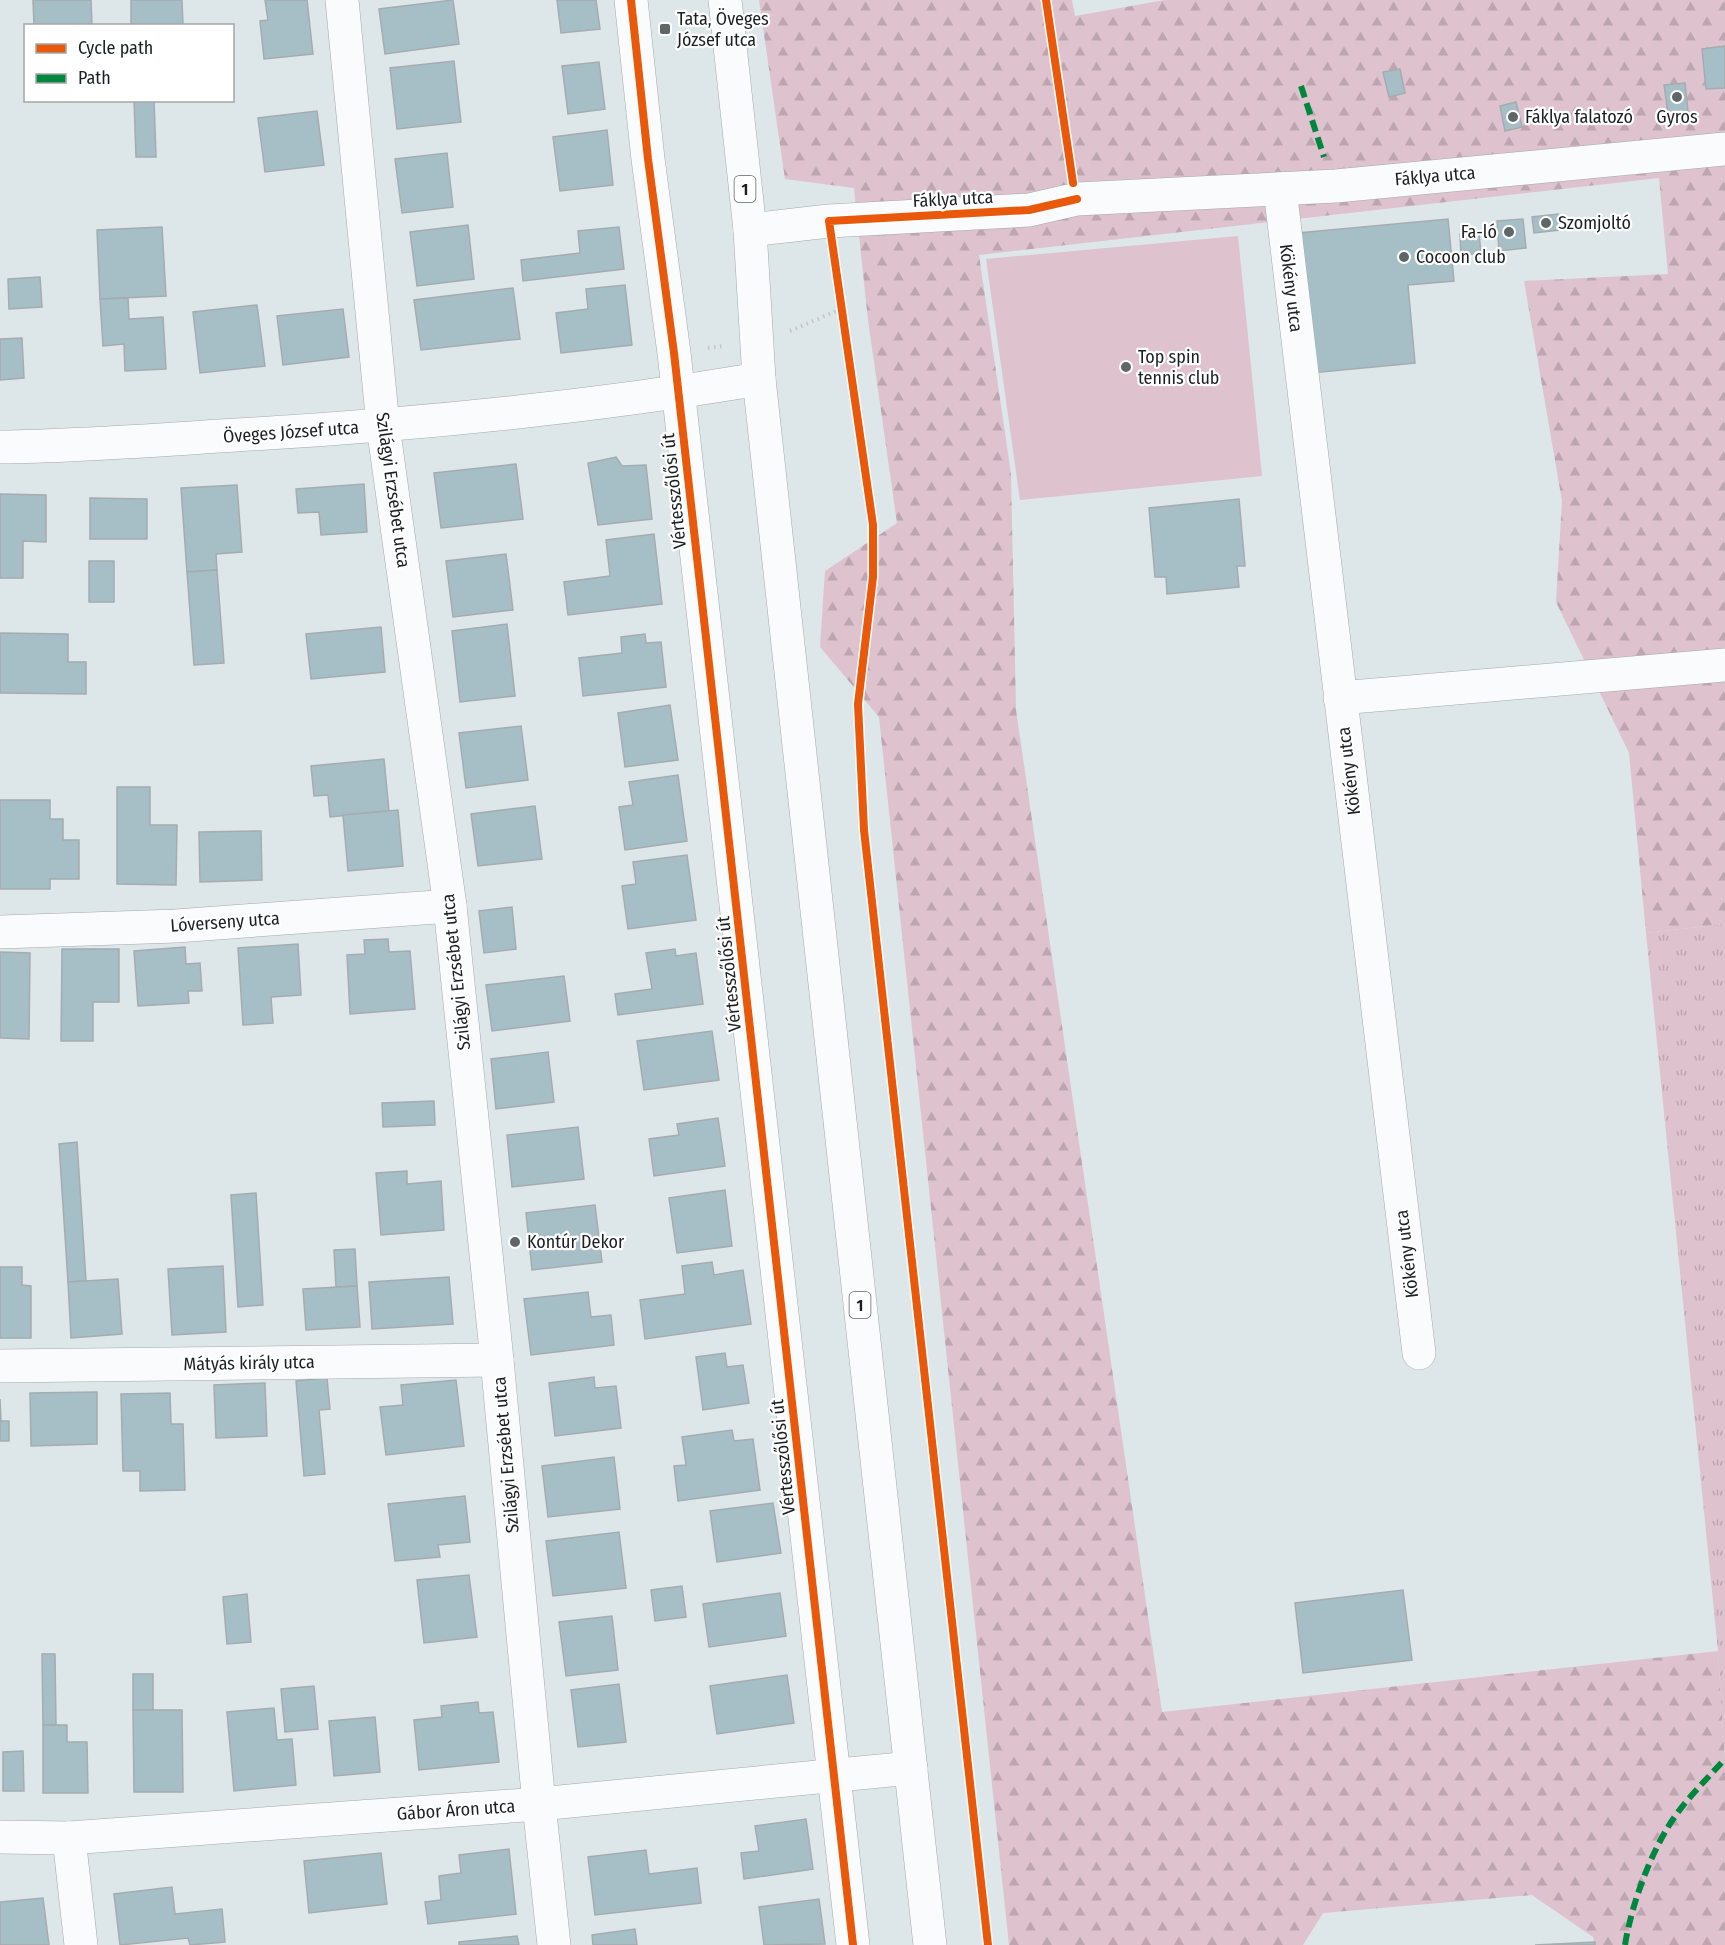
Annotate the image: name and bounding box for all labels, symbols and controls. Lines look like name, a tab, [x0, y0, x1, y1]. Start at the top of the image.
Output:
place label: Tata, Öveges József utca	[677, 8, 769, 51]
marker: Tata, Öveges József utca	[658, 22, 672, 36]
legend	[24, 24, 234, 102]
text: Cycle path	[78, 37, 153, 59]
text: Path	[78, 67, 111, 89]
marker: Gyros	[1670, 90, 1684, 104]
place label: Fáklya falatozó	[1525, 106, 1633, 128]
place label: Gyros	[1656, 106, 1698, 128]
marker: Fáklya falatozó	[1506, 110, 1520, 124]
street label: Fáklya utca	[1394, 162, 1476, 190]
road number: 1	[734, 176, 756, 202]
street label: Fáklya utca	[912, 186, 994, 212]
place label: Szomjoltó	[1558, 212, 1631, 234]
marker: Szomjoltó	[1539, 216, 1553, 230]
place label: Fa-ló	[1461, 221, 1497, 243]
marker: Fa-ló	[1502, 225, 1516, 239]
street label: Kökény utca	[1275, 243, 1307, 334]
place label: Cocoon club	[1416, 246, 1506, 268]
marker: Cocoon club	[1397, 250, 1411, 264]
place label: Top spin tennis club	[1138, 346, 1219, 389]
marker: Top spin tennis club	[1119, 360, 1133, 374]
street label: Szilágyi Erzsébet utca	[371, 411, 415, 569]
street label: Öveges József utca	[222, 416, 360, 448]
street label: Vértesszőlősi út	[657, 432, 691, 550]
street label: Kökény utca	[1333, 725, 1365, 816]
street label: Szilágyi Erzsébet utca	[437, 893, 475, 1051]
street label: Lóverseny utca	[170, 907, 281, 937]
street label: Vértesszőlősi út	[712, 915, 746, 1033]
street label: Kökény utca	[1391, 1208, 1423, 1299]
place label: Kontúr Dekor	[527, 1231, 625, 1253]
marker: Kontúr Dekor	[508, 1235, 522, 1249]
road number: 1	[850, 1292, 870, 1318]
street label: Mátyás király utca	[183, 1351, 315, 1375]
street label: Szilágyi Erzsébet utca	[488, 1376, 524, 1534]
street label: Vértesszőlősi út	[766, 1398, 800, 1516]
street label: Gábor Áron utca	[396, 1794, 516, 1825]

